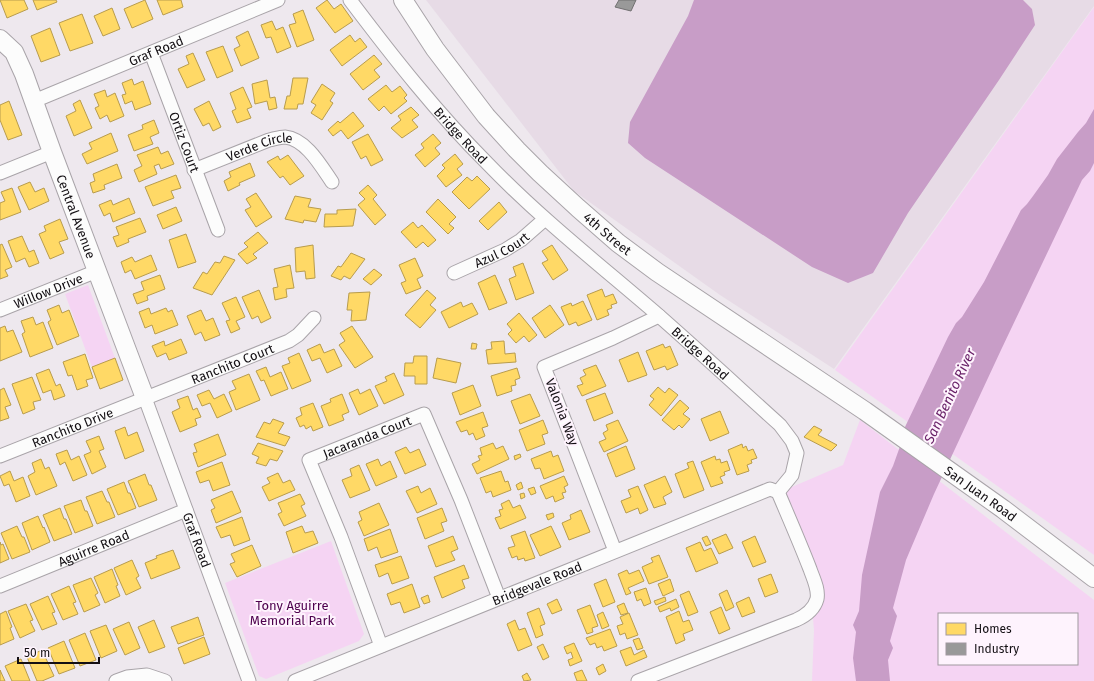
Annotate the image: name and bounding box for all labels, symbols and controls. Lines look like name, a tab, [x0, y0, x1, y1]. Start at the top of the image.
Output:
street label: Graf Road	[126, 33, 185, 68]
street label: Bridge Road	[431, 104, 491, 167]
street label: Ortiz Court	[166, 110, 203, 174]
street label: Verde Circle	[224, 129, 294, 164]
street label: Central Avenue	[54, 172, 99, 260]
street label: 4th Street	[581, 209, 635, 258]
street label: Azul Court	[472, 229, 532, 270]
street label: Willow Drive	[12, 270, 85, 311]
street label: Bridge Road	[669, 323, 732, 382]
street label: Ranchito Court	[189, 340, 276, 387]
water label: San Benito River	[920, 345, 980, 447]
street label: Valonia Way	[542, 376, 582, 448]
street label: Ranchito Drive	[30, 404, 115, 450]
street label: Jacaranda Court	[321, 412, 414, 461]
street label: San Juan Road	[942, 463, 1020, 524]
street label: Graf Road	[180, 510, 214, 569]
street label: Aguirre Road	[56, 527, 131, 569]
street label: Bridgevale Road	[490, 558, 584, 608]
park label: Tony Aguirre Memorial Park	[250, 598, 335, 628]
legend	[938, 613, 1078, 665]
text: Homes	[974, 622, 1012, 636]
scale bar	[18, 639, 99, 665]
text: Industry	[974, 642, 1019, 656]
text: 50 m	[24, 646, 50, 660]

